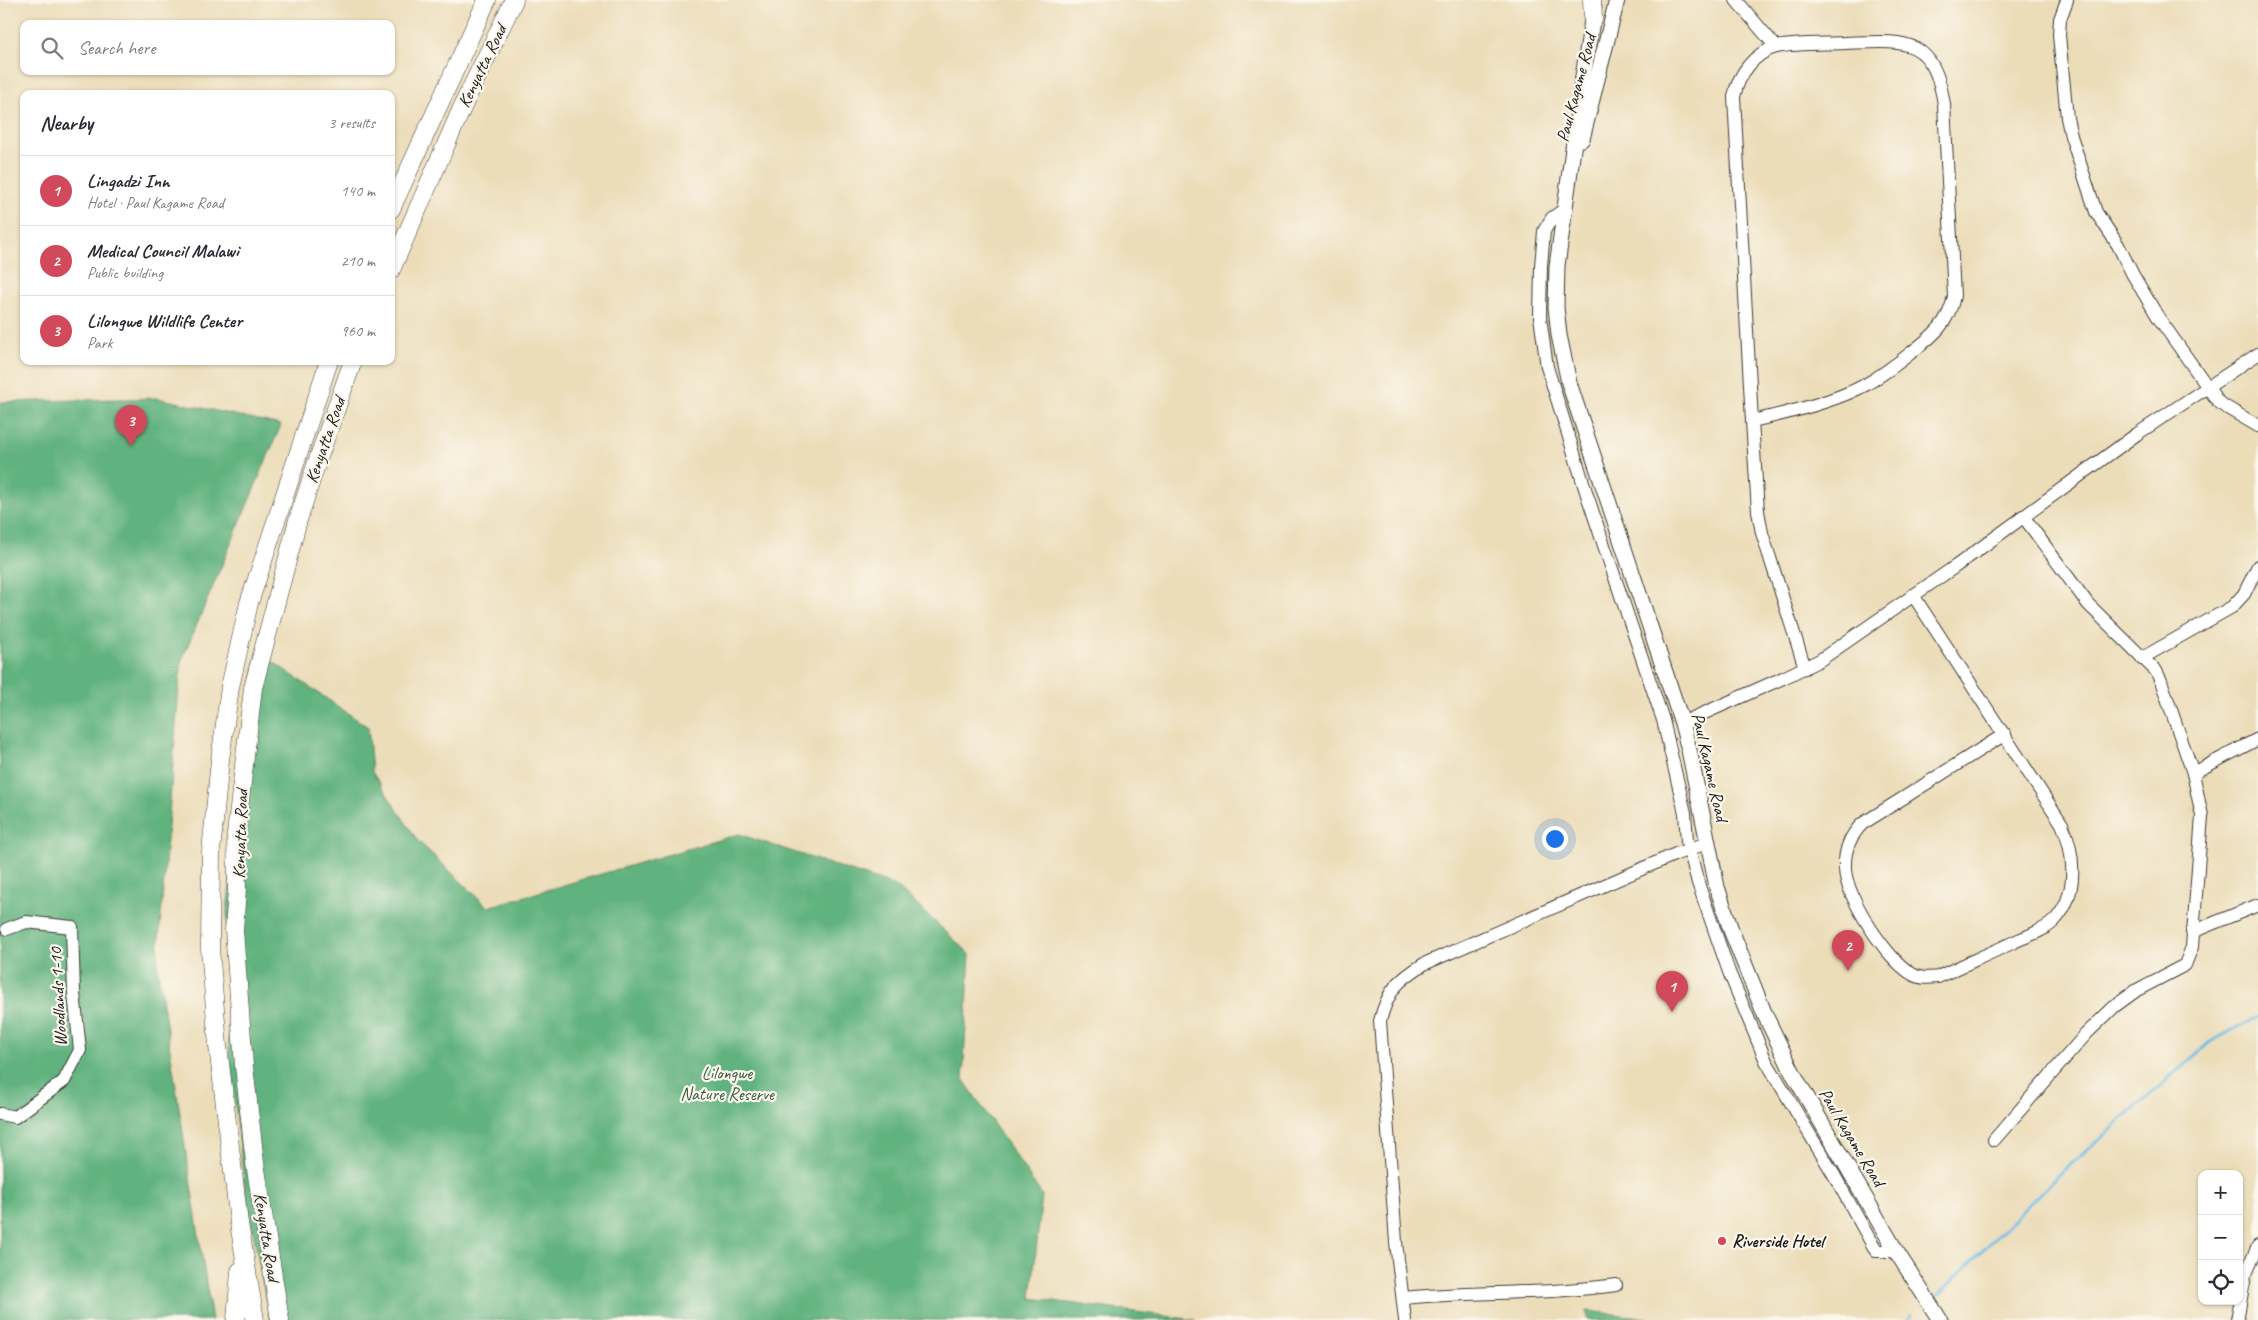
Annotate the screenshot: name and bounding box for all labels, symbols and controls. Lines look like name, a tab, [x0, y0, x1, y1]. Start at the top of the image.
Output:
street label: Kenyatta Road	[453, 18, 513, 111]
search box	[20, 20, 395, 75]
street label: Paul Kagame Road	[1551, 29, 1602, 144]
icon: search	[38, 34, 66, 62]
text: Search here	[78, 36, 155, 60]
text: Nearby	[40, 110, 93, 136]
text: 3 results	[328, 113, 375, 133]
text: Lingadzi Inn	[87, 169, 170, 193]
text: 1	[52, 181, 60, 201]
text: 140 m	[341, 181, 375, 201]
text: Hotel · Paul Kagame Road	[87, 193, 224, 213]
text: Medical Council Malawi	[87, 239, 239, 263]
text: 2	[52, 251, 60, 271]
text: 210 m	[341, 251, 375, 271]
text: Public building	[87, 263, 163, 283]
text: Lilongwe Wildlife Center	[87, 309, 242, 333]
text: 3	[52, 321, 60, 341]
text: 960 m	[341, 321, 375, 341]
text: Park	[87, 333, 112, 353]
street label: Kenyatta Road	[300, 391, 351, 486]
pin: 3	[115, 405, 147, 446]
street label: Paul Kagame Road	[1687, 711, 1734, 826]
street label: Kenyatta Road	[227, 786, 253, 879]
your location	[1542, 826, 1568, 852]
pin: 2	[1832, 930, 1864, 971]
street label: Woodlands 1-10	[44, 945, 72, 1047]
pin: 1	[1656, 971, 1688, 1012]
park label: Lilongwe Nature Reserve	[680, 1062, 775, 1105]
street label: Paul Kagame Road	[1814, 1084, 1891, 1193]
map controls	[2198, 1170, 2243, 1305]
button: +	[2198, 1170, 2243, 1215]
street label: Kenyatta Road	[249, 1191, 285, 1286]
button: −	[2198, 1215, 2243, 1260]
place label: Riverside Hotel	[1732, 1230, 1827, 1252]
marker: Riverside Hotel	[1716, 1235, 1728, 1247]
button: locate	[2198, 1260, 2243, 1305]

